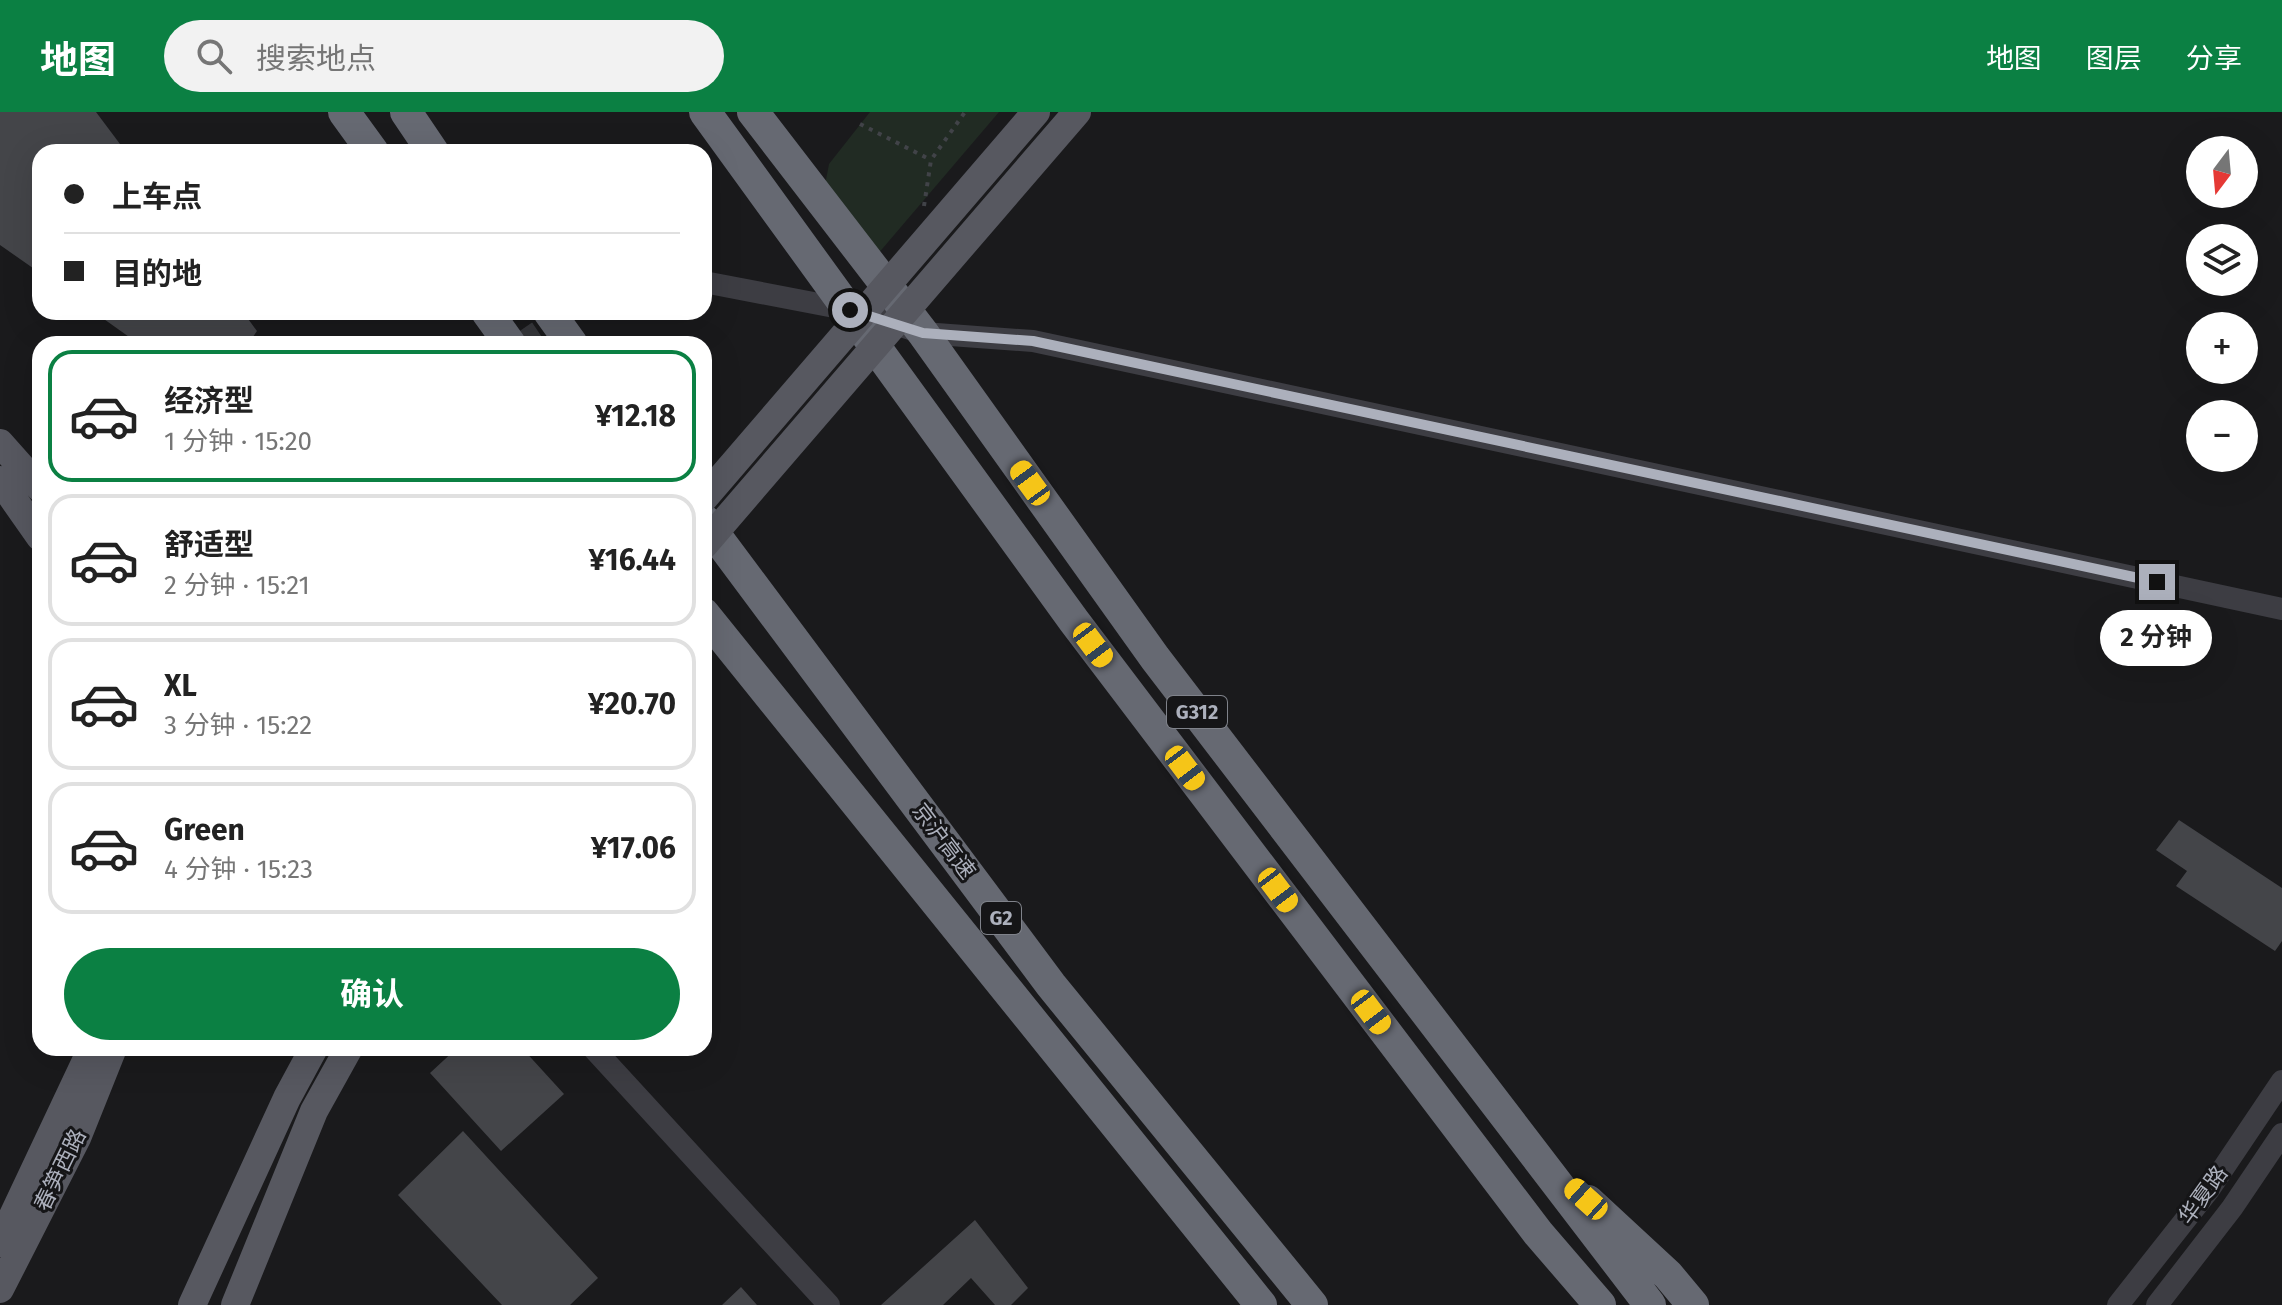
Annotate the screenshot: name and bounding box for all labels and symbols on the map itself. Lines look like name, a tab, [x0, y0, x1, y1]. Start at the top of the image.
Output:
north arrow	[2186, 136, 2258, 208]
route start	[832, 292, 868, 328]
car	[1006, 457, 1054, 509]
route end	[2139, 564, 2175, 600]
callout: 2 分钟	[2101, 610, 2213, 666]
car	[1069, 619, 1117, 671]
road number: G312	[1167, 696, 1227, 728]
car	[1161, 742, 1209, 794]
street label: 京沪高速	[907, 798, 981, 884]
car	[1254, 864, 1302, 916]
road number: G2	[981, 902, 1021, 934]
car	[1347, 986, 1395, 1038]
street label: 春笋西路	[29, 1125, 91, 1215]
street label: 华夏路	[2173, 1160, 2233, 1230]
car	[1560, 1174, 1612, 1224]

